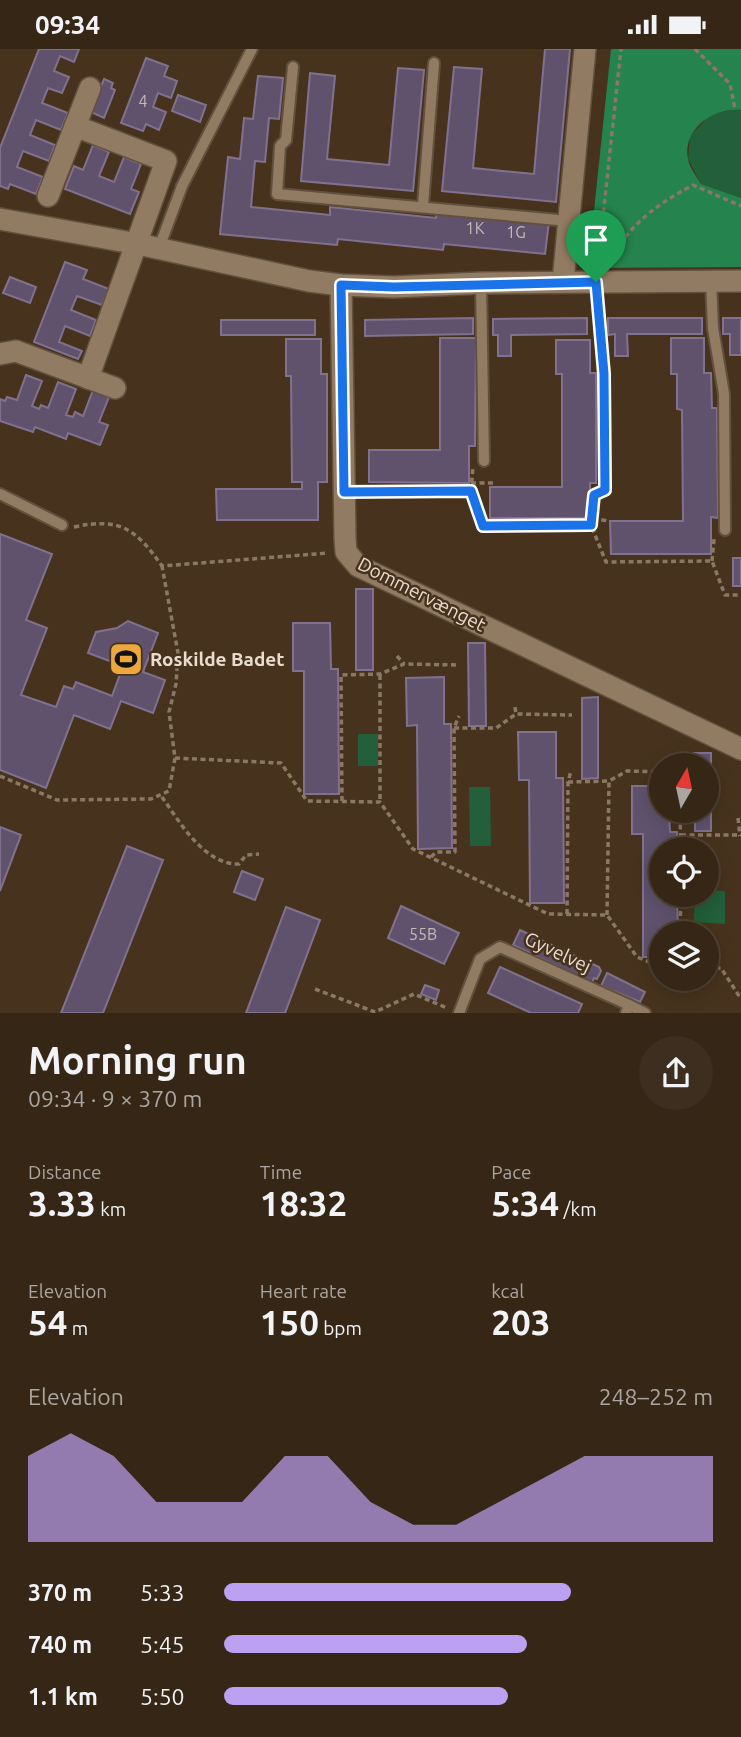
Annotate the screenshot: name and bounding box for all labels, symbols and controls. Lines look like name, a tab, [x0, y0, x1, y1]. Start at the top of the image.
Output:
text: 09:34	[35, 10, 100, 39]
house number: 4	[138, 92, 148, 110]
pin	[566, 210, 626, 282]
house number: 1K	[466, 219, 485, 237]
icon: arrive	[577, 221, 615, 259]
house number: 1G	[506, 223, 526, 241]
street label: Dommervænget	[354, 552, 490, 636]
sports icon: Roskilde Badet	[107, 640, 145, 678]
place label: Roskilde Badet	[150, 648, 284, 670]
north arrow	[649, 753, 719, 823]
map controls	[649, 753, 719, 991]
button: locate	[649, 837, 719, 907]
button: layers	[649, 921, 719, 991]
house number: 55B	[409, 925, 437, 943]
street label: Gyvelvej	[521, 927, 595, 977]
button: share	[639, 1036, 713, 1110]
text: Morning run	[28, 1039, 247, 1081]
text: 09:34 · 9 × 370 m	[28, 1086, 202, 1111]
text: Distance	[28, 1161, 102, 1183]
text: Time	[260, 1161, 302, 1183]
text: Pace	[491, 1161, 532, 1183]
text: 3.33	[28, 1183, 96, 1223]
text: 18:32	[260, 1183, 347, 1223]
text: 5:34	[491, 1183, 559, 1223]
text: km	[96, 1198, 126, 1220]
text: /km	[559, 1198, 597, 1220]
text: Elevation	[28, 1280, 107, 1302]
text: Heart rate	[260, 1280, 347, 1302]
text: kcal	[491, 1280, 524, 1302]
text: 54	[28, 1302, 67, 1342]
text: 150	[260, 1302, 319, 1342]
text: 203	[491, 1302, 551, 1342]
text: m	[67, 1317, 88, 1339]
text: bpm	[319, 1317, 362, 1339]
text: Elevation	[28, 1384, 124, 1409]
text: 248–252 m	[599, 1384, 713, 1409]
text: 370 m	[28, 1580, 92, 1605]
text: 5:33	[140, 1580, 185, 1605]
text: 740 m	[28, 1632, 92, 1657]
text: 5:45	[140, 1632, 185, 1657]
text: 1.1 km	[28, 1684, 98, 1709]
text: 5:50	[140, 1684, 185, 1709]

